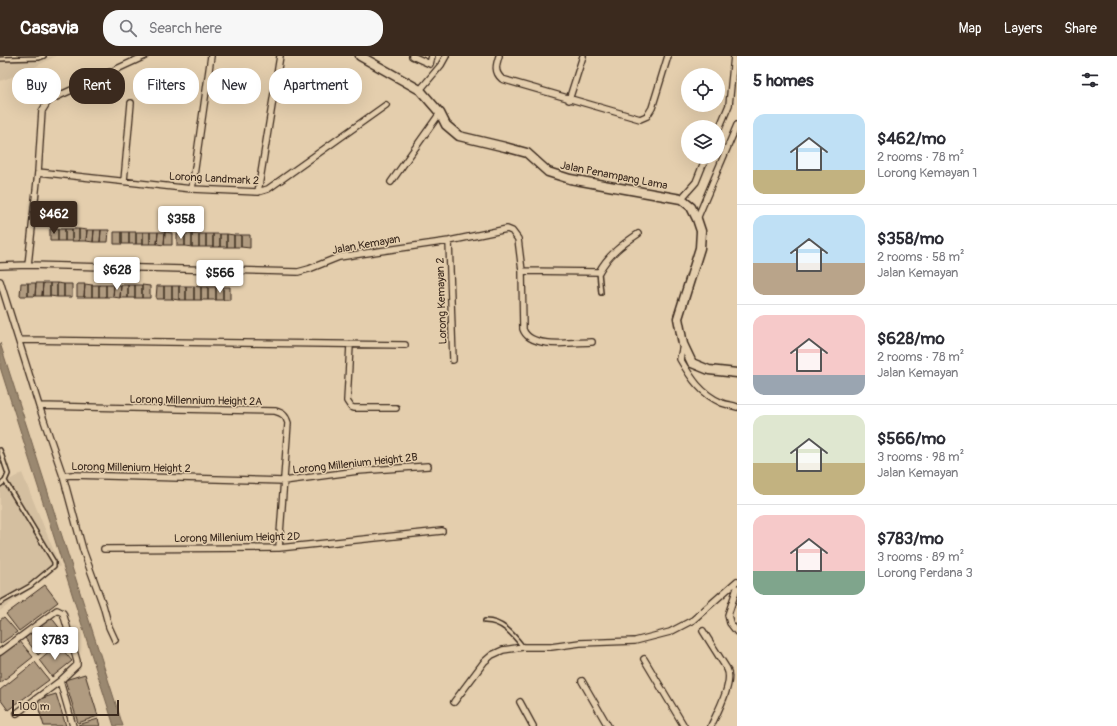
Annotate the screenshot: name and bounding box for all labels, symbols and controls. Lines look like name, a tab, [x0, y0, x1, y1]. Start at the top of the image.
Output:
search box	[103, 10, 383, 46]
text: Casavia	[20, 16, 79, 40]
icon: search	[117, 17, 139, 39]
text: Search here	[149, 19, 222, 38]
text: Map	[959, 20, 982, 37]
text: Layers	[1004, 20, 1042, 37]
text: Share	[1064, 20, 1097, 37]
chip: Buy	[12, 68, 61, 104]
chip: Rent	[69, 68, 125, 104]
chip: Filters	[133, 68, 199, 104]
chip: New	[207, 68, 261, 104]
chip: Apartment	[269, 68, 362, 104]
map controls	[681, 68, 725, 164]
button: locate	[681, 68, 725, 112]
icon: filters	[1079, 69, 1101, 91]
text: 5 homes	[753, 70, 814, 91]
button: layers	[681, 120, 725, 164]
text: $462/mo	[877, 128, 946, 149]
icon: home	[785, 130, 833, 178]
text: 2 rooms · 78 m²	[877, 149, 964, 165]
street label: Jalan Penampang Lama	[559, 159, 669, 192]
text: Lorong Kemayan 1	[877, 165, 977, 181]
street label: Lorong Landmark 2	[169, 170, 259, 187]
pin: $462	[30, 201, 78, 235]
text: $462	[39, 206, 69, 222]
pin: $358	[157, 206, 205, 240]
text: $358	[167, 211, 195, 227]
text: $358/mo	[877, 228, 944, 249]
icon: home	[785, 231, 833, 279]
street label: Jalan Kemayan	[331, 232, 401, 257]
text: 2 rooms · 58 m²	[877, 249, 964, 265]
pin: $628	[93, 257, 141, 291]
street label: Lorong Kemayan 2	[433, 257, 450, 345]
pin: $566	[196, 260, 244, 294]
text: $628	[103, 262, 131, 278]
text: $566	[205, 265, 235, 281]
text: Jalan Kemayan	[877, 265, 958, 281]
text: $628/mo	[877, 328, 945, 349]
icon: home	[785, 331, 833, 379]
text: 2 rooms · 78 m²	[877, 349, 964, 365]
text: Jalan Kemayan	[877, 365, 958, 381]
street label: Lorong Millennium Height 2A	[130, 393, 262, 408]
text: $566/mo	[877, 428, 946, 449]
icon: home	[785, 431, 833, 479]
text: 3 rooms · 98 m²	[877, 449, 964, 465]
street label: Lorong Millenium Height 2B	[292, 450, 418, 477]
street label: Lorong Millenium Height 2	[71, 460, 191, 475]
text: Jalan Kemayan	[877, 465, 958, 481]
text: $783/mo	[877, 528, 944, 549]
street label: Lorong Millenium Height 2D	[174, 530, 300, 545]
icon: home	[785, 531, 833, 579]
text: 3 rooms · 89 m²	[877, 549, 964, 565]
text: Lorong Perdana 3	[877, 565, 973, 581]
pin: $783	[31, 627, 79, 661]
text: $783	[41, 632, 69, 648]
scale bar	[12, 698, 119, 717]
text: 100 m	[18, 700, 49, 713]

